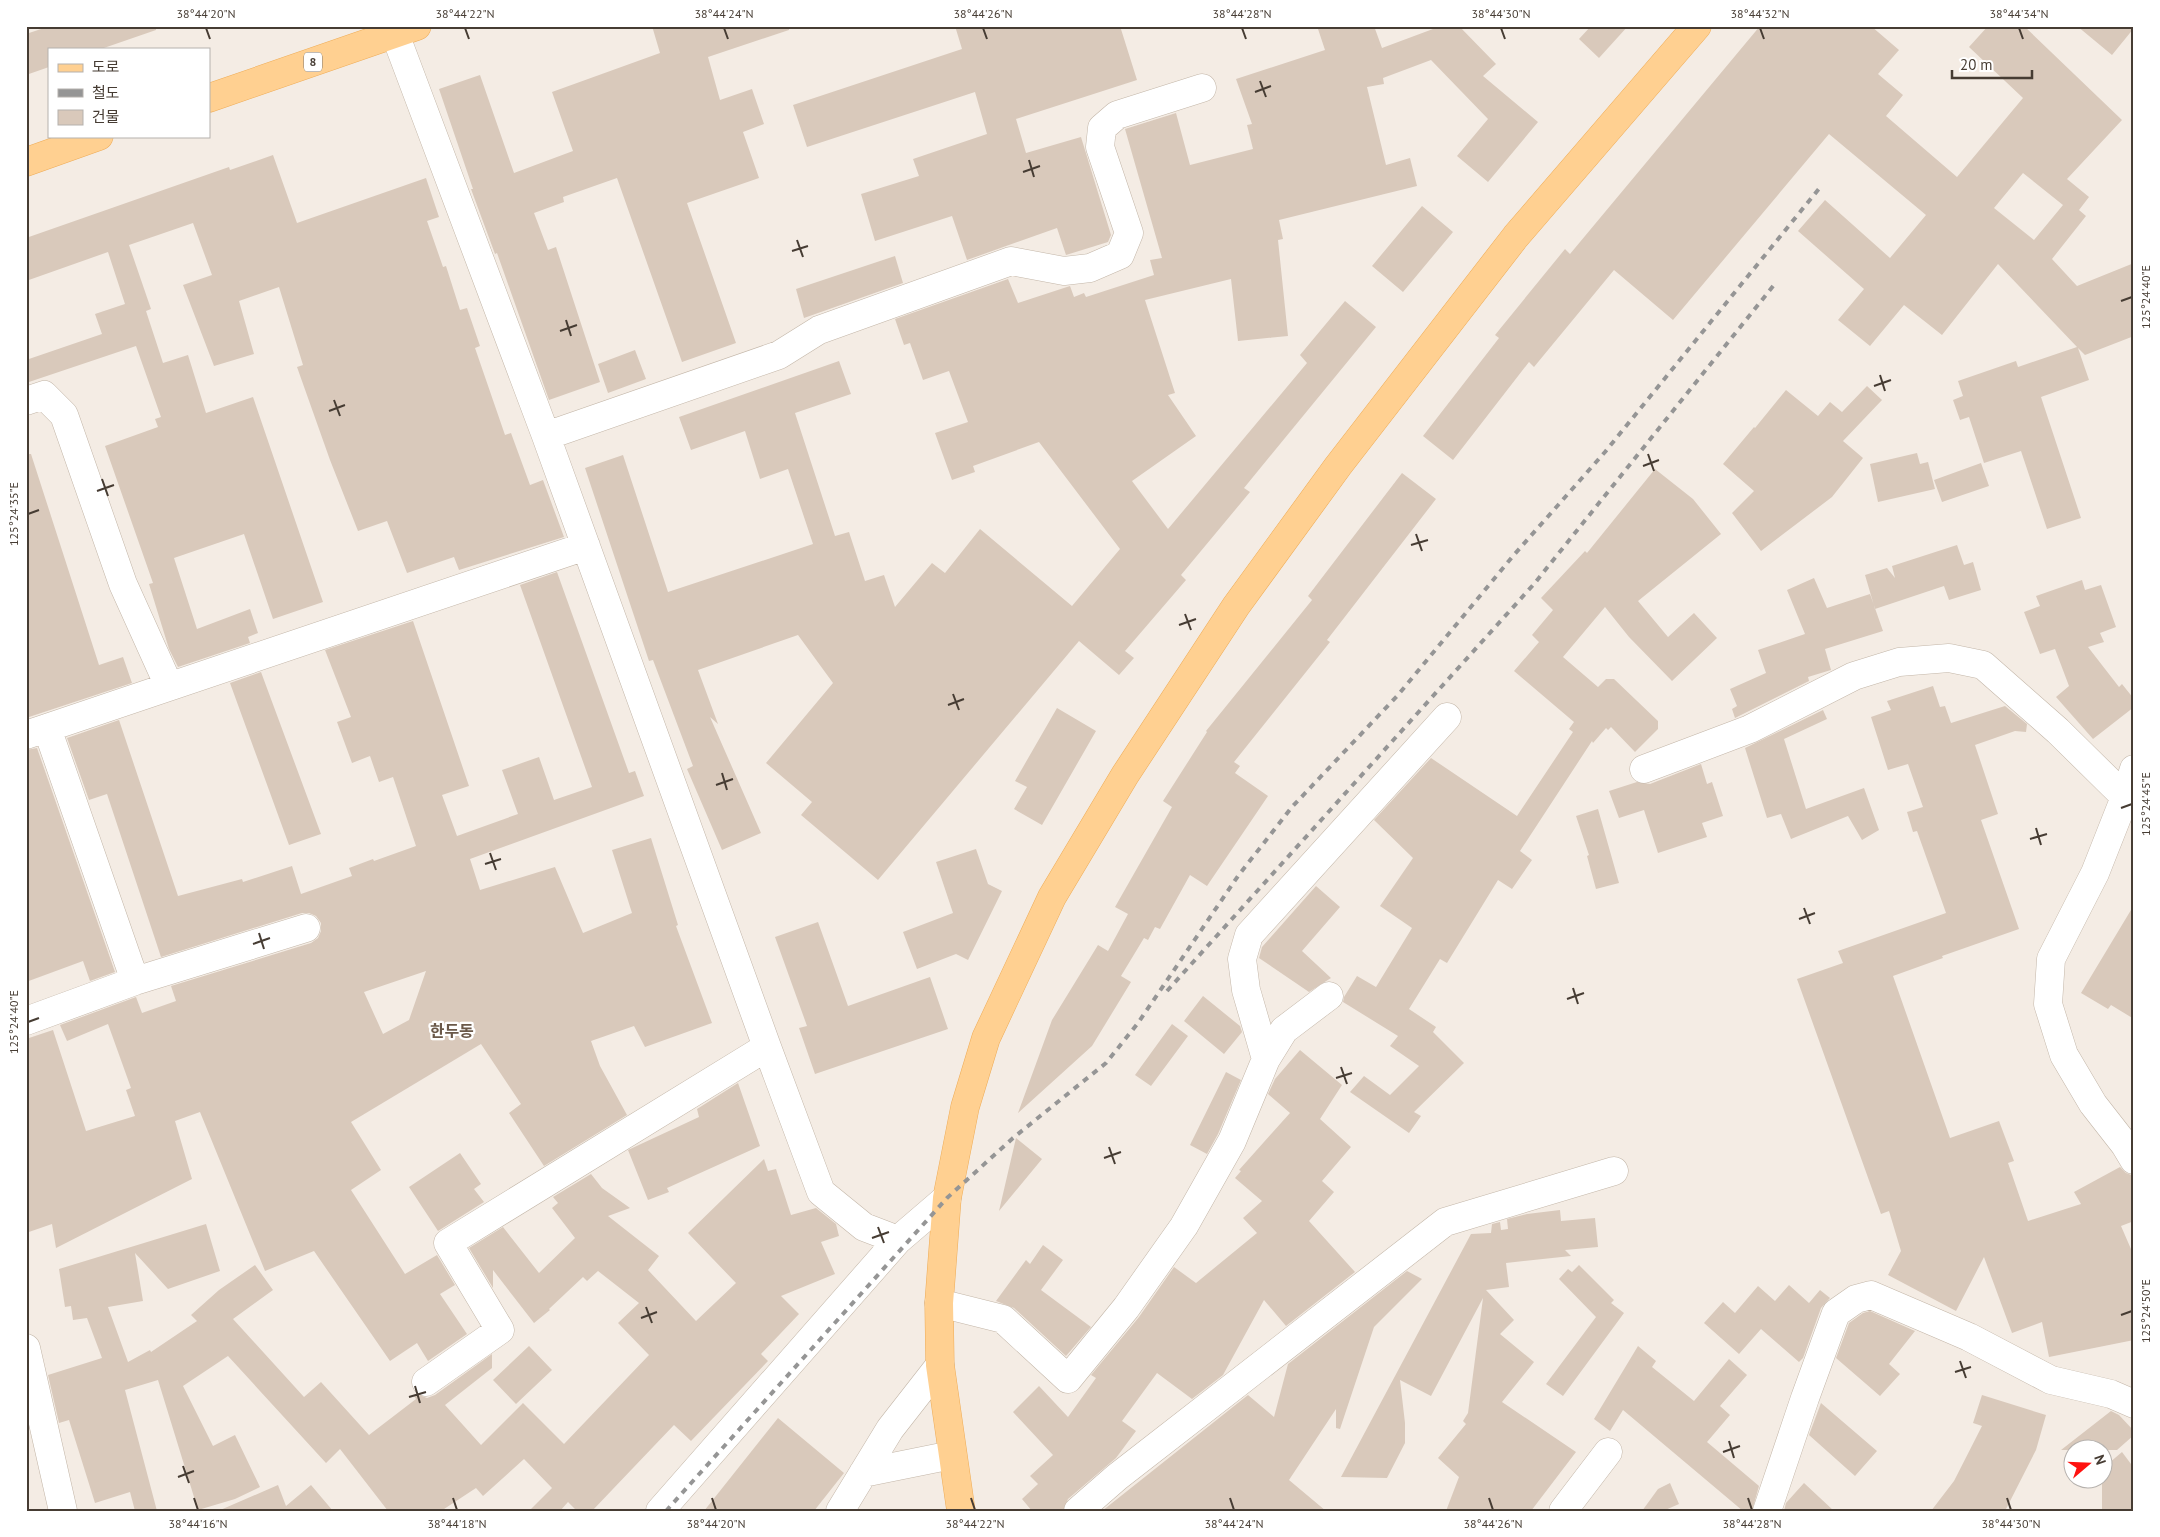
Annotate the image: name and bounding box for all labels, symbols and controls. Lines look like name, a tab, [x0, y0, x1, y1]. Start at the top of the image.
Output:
text: 38°44'20"N	[176, 6, 236, 21]
text: 38°44'22"N	[435, 6, 495, 21]
text: 38°44'24"N	[694, 6, 754, 21]
text: 38°44'26"N	[953, 6, 1013, 21]
text: 38°44'28"N	[1212, 6, 1272, 21]
text: 38°44'30"N	[1471, 6, 1531, 21]
text: 38°44'32"N	[1730, 6, 1790, 21]
text: 38°44'34"N	[1989, 6, 2049, 21]
legend	[48, 48, 210, 138]
scale bar	[1952, 48, 2032, 80]
road number: 8	[304, 52, 322, 72]
text: 20 m	[1960, 55, 1993, 74]
text: 도로	[92, 57, 120, 76]
text: 철도	[92, 83, 120, 102]
text: 건물	[92, 107, 120, 126]
text: 125°24'40"E	[2138, 265, 2153, 329]
text: 125°24'35"E	[6, 482, 21, 546]
text: 125°24'45"E	[2138, 772, 2153, 836]
text: 125°24'40"E	[6, 990, 21, 1054]
district label: 한두동	[430, 1021, 474, 1041]
text: 125°24'50"E	[2138, 1279, 2153, 1343]
north arrow	[2062, 1440, 2112, 1490]
text: N	[2090, 1452, 2110, 1467]
text: 38°44'16"N	[168, 1516, 228, 1531]
text: 38°44'18"N	[427, 1516, 487, 1531]
text: 38°44'20"N	[686, 1516, 746, 1531]
text: 38°44'22"N	[945, 1516, 1005, 1531]
text: 38°44'24"N	[1204, 1516, 1264, 1531]
text: 38°44'26"N	[1463, 1516, 1523, 1531]
text: 38°44'28"N	[1722, 1516, 1782, 1531]
text: 38°44'30"N	[1981, 1516, 2041, 1531]

